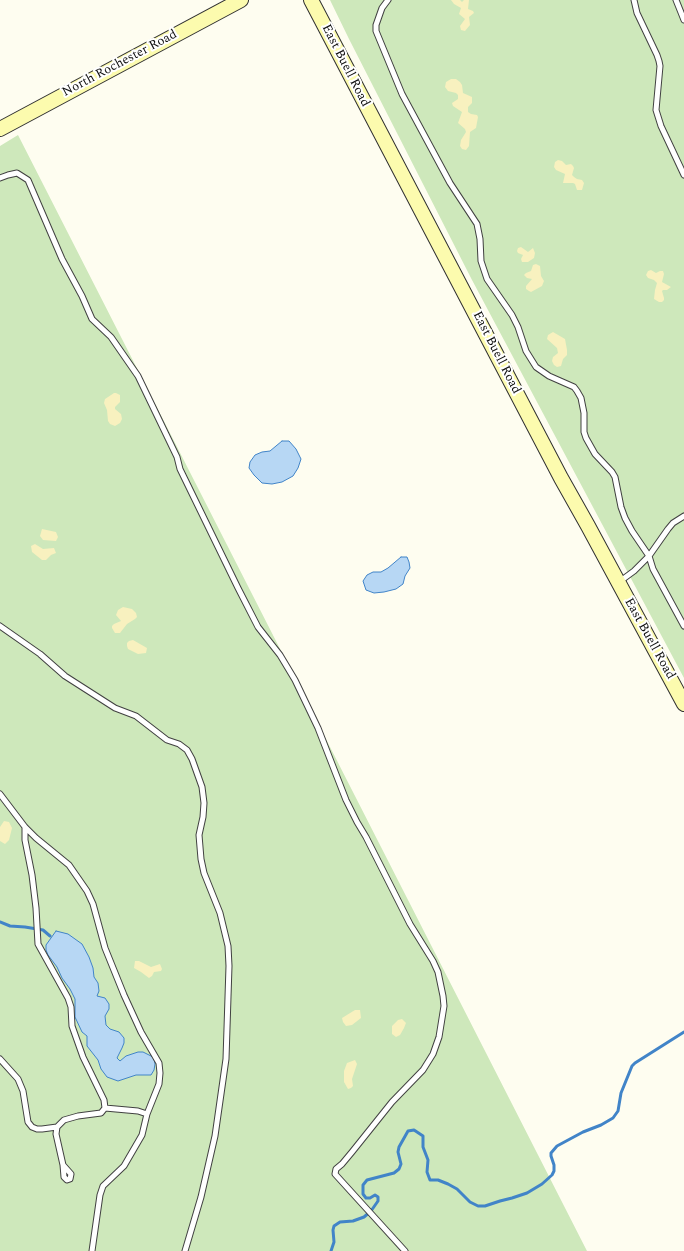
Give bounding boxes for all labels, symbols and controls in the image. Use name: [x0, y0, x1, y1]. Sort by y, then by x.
street label: East Buell Road: [318, 22, 372, 110]
street label: North Rochester Road: [60, 27, 180, 101]
street label: East Buell Road: [469, 309, 523, 397]
street label: East Buell Road: [620, 596, 678, 682]

